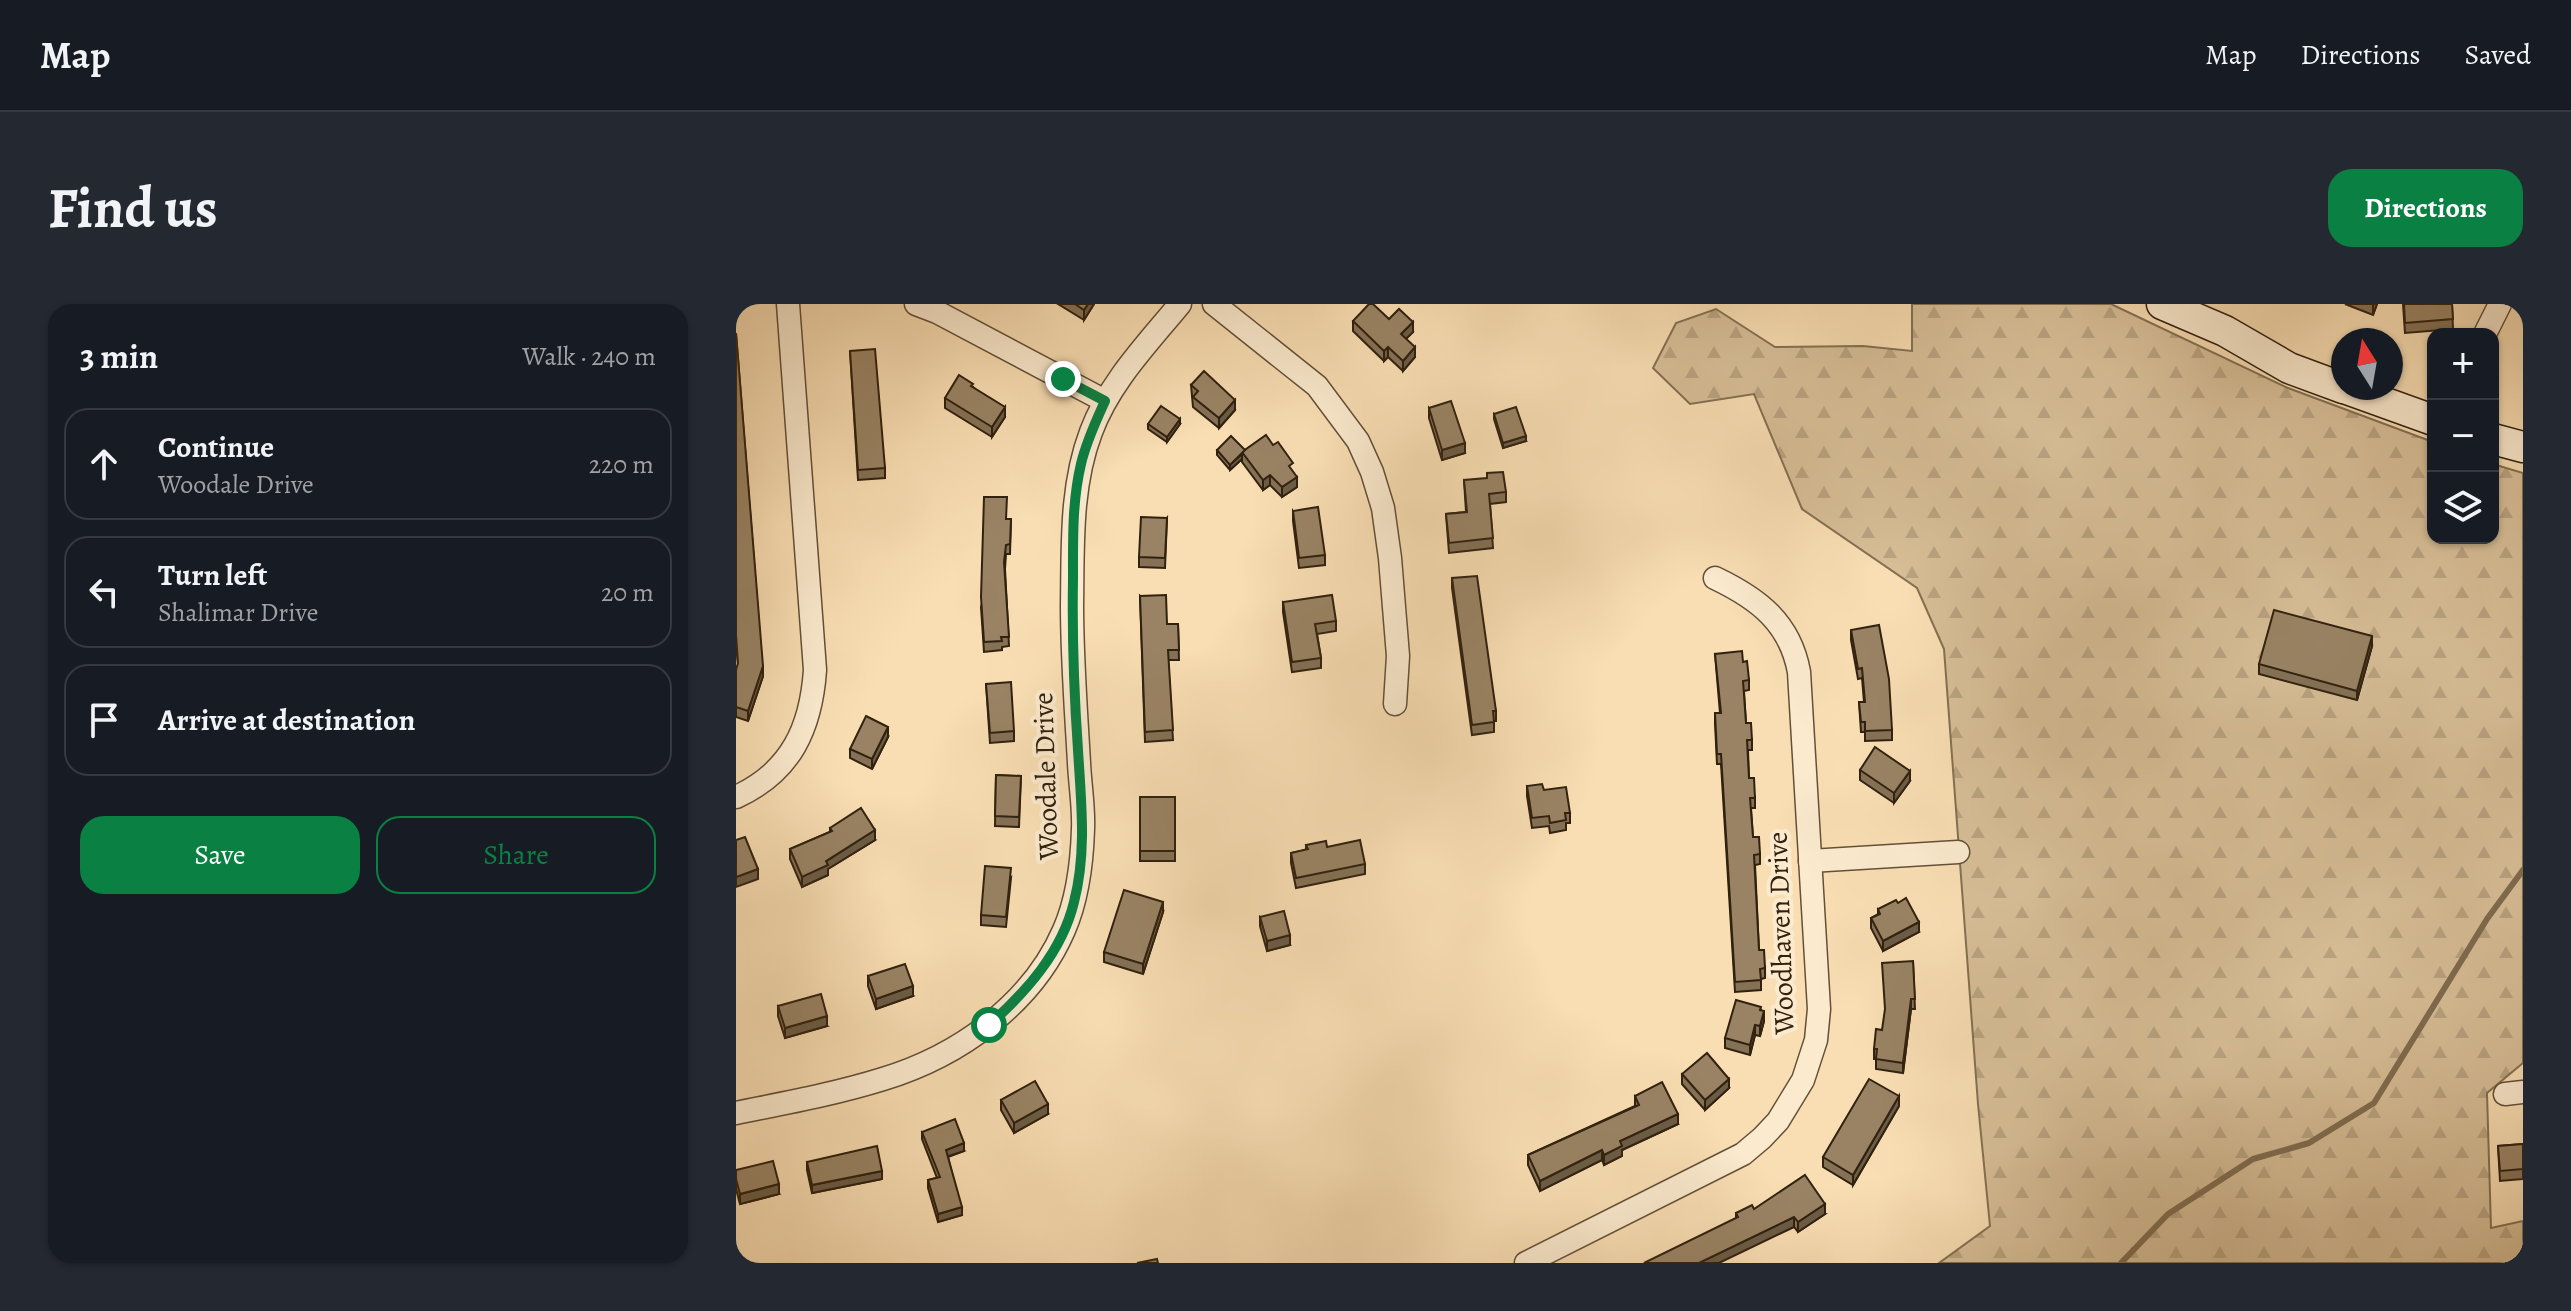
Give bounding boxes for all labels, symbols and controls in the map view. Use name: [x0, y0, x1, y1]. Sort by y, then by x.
text: Map: [40, 29, 110, 81]
text: Map: [2205, 36, 2256, 74]
text: Directions: [2300, 36, 2421, 74]
text: Saved: [2465, 36, 2531, 74]
button: Directions: [2328, 169, 2523, 247]
text: Find us: [48, 170, 218, 246]
north arrow: [2331, 328, 2403, 400]
map controls: [2427, 328, 2499, 544]
button: +: [2427, 328, 2499, 400]
text: 3 min: [80, 333, 158, 380]
text: Walk · 240 m: [522, 339, 656, 374]
route end: [1045, 361, 1081, 397]
button: −: [2427, 400, 2499, 472]
text: Continue: [158, 427, 274, 467]
icon: ahead: [82, 442, 126, 486]
text: 220 m: [589, 447, 654, 482]
text: Woodale Drive: [158, 467, 314, 502]
button: layers: [2427, 472, 2499, 544]
text: Turn left: [158, 555, 267, 595]
icon: left: [82, 570, 126, 614]
text: 20 m: [601, 575, 654, 610]
text: Shalimar Drive: [158, 595, 318, 630]
street label: Woodale Drive: [1024, 692, 1068, 861]
icon: arrive: [82, 698, 126, 742]
text: Arrive at destination: [158, 700, 415, 740]
button: Save: [80, 816, 360, 894]
button: Share: [376, 816, 656, 894]
street label: Woodhaven Drive: [1758, 831, 1804, 1036]
route start: [971, 1007, 1007, 1043]

